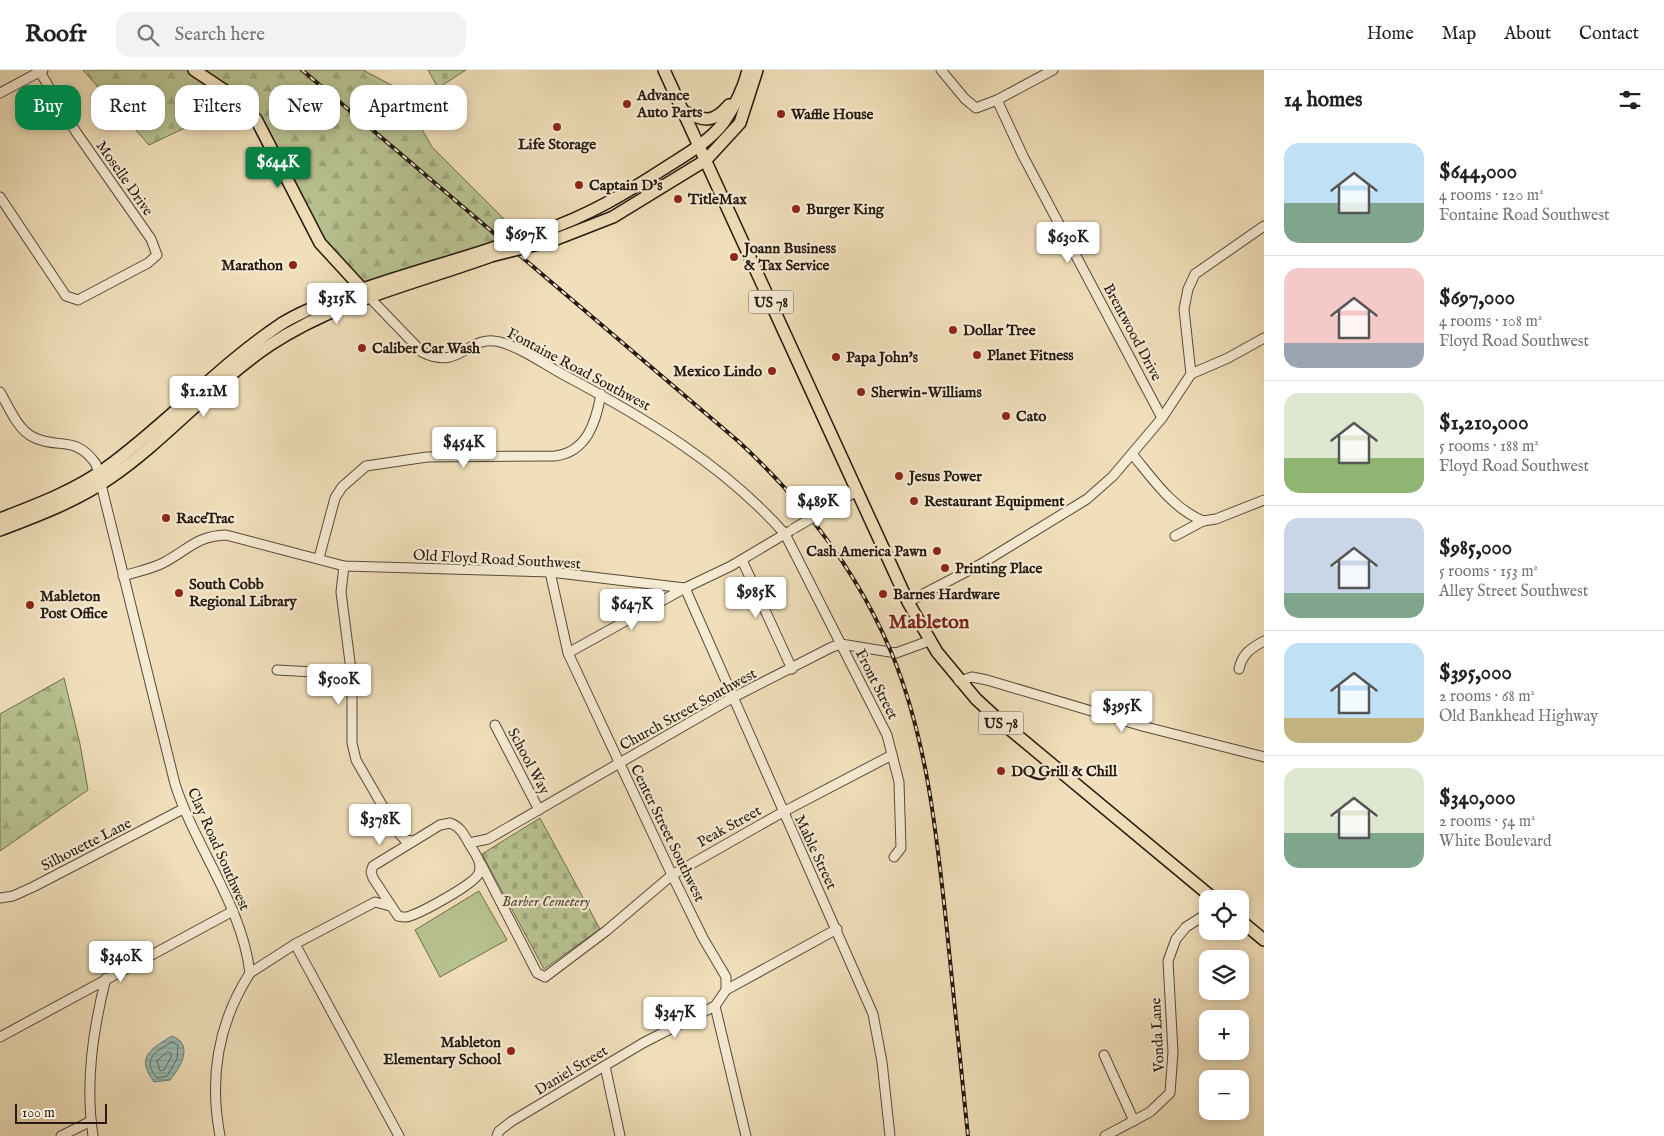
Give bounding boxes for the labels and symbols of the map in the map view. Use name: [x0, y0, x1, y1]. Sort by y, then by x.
place label: Advance Auto Parts: [636, 86, 703, 122]
marker: Advance Auto Parts: [621, 98, 633, 110]
place label: Waffle House: [790, 105, 874, 124]
marker: Waffle House: [775, 108, 787, 120]
marker: Life Storage: [551, 121, 563, 133]
place label: Life Storage: [518, 135, 596, 154]
street label: Moselle Drive: [92, 137, 158, 220]
pin: $644K: [243, 146, 313, 189]
place label: Captain D's: [589, 176, 663, 195]
marker: Captain D's: [573, 179, 585, 191]
place label: TitleMax: [687, 190, 747, 209]
marker: TitleMax: [672, 193, 684, 205]
place label: Burger King: [806, 200, 885, 219]
marker: Burger King: [790, 203, 802, 215]
pin: $697K: [491, 218, 561, 261]
pin: $630K: [1033, 222, 1103, 264]
place label: Joann Business & Tax Service: [742, 239, 837, 275]
marker: Joann Business & Tax Service: [728, 251, 740, 263]
place label: Marathon: [221, 256, 283, 275]
marker: Marathon: [287, 259, 299, 271]
street label: Brentwood Drive: [1099, 280, 1166, 384]
pin: $315K: [302, 282, 372, 325]
road number: US 78: [748, 290, 794, 313]
place label: Dollar Tree: [963, 321, 1036, 340]
street label: Fontaine Road Southwest: [504, 324, 654, 415]
marker: Dollar Tree: [947, 324, 959, 336]
place label: Caliber Car Wash: [372, 339, 481, 358]
marker: Caliber Car Wash: [356, 342, 368, 354]
place label: Planet Fitness: [987, 346, 1074, 365]
place label: Papa John's: [846, 348, 919, 367]
marker: Planet Fitness: [971, 349, 983, 361]
marker: Papa John's: [830, 351, 842, 363]
place label: Mexico Lindo: [673, 362, 762, 381]
marker: Mexico Lindo: [766, 365, 778, 377]
pin: $1.21M: [163, 376, 245, 418]
place label: Sherwin-Williams: [871, 383, 982, 402]
marker: Sherwin-Williams: [855, 386, 867, 398]
place label: Cato: [1016, 407, 1046, 426]
marker: Cato: [1000, 410, 1012, 422]
pin: $454K: [429, 426, 499, 469]
place label: Jesus Power: [907, 467, 982, 486]
marker: Jesus Power: [893, 470, 905, 482]
pin: $489K: [783, 486, 853, 528]
place label: Restaurant Equipment: [924, 492, 1065, 511]
marker: Restaurant Equipment: [908, 495, 920, 507]
place label: RaceTrac: [176, 509, 235, 528]
marker: RaceTrac: [160, 512, 172, 524]
place label: Cash America Pawn: [806, 542, 927, 561]
marker: Cash America Pawn: [931, 545, 943, 557]
street label: Old Floyd Road Southwest: [412, 546, 581, 573]
place label: Printing Place: [955, 559, 1042, 578]
marker: Printing Place: [939, 562, 951, 574]
place label: South Cobb Regional Library: [189, 575, 297, 611]
pin: $985K: [721, 576, 791, 619]
place label: Barnes Hardware: [893, 585, 1000, 604]
place label: Mableton Post Office: [40, 587, 108, 623]
marker: South Cobb Regional Library: [173, 587, 185, 599]
pin: $647K: [597, 588, 667, 631]
marker: Barnes Hardware: [877, 588, 889, 600]
marker: Mableton Post Office: [24, 599, 36, 611]
district label: Mableton: [889, 610, 970, 635]
street label: Front Street: [851, 646, 902, 723]
pin: $500K: [304, 664, 374, 706]
street label: Church Street Southwest: [616, 664, 760, 755]
pin: $395K: [1087, 690, 1157, 733]
road number: US 78: [978, 711, 1024, 734]
street label: School Way: [503, 725, 554, 798]
street label: Center Street Southwest: [626, 761, 709, 905]
place label: DQ Grill & Chill: [1011, 762, 1118, 781]
marker: DQ Grill & Chill: [995, 765, 1007, 777]
street label: Clay Road Southwest: [183, 785, 254, 914]
street label: Peak Street: [694, 801, 765, 852]
pin: $378K: [345, 804, 415, 846]
street label: Mable Street: [790, 812, 841, 892]
street label: Silhouette Lane: [38, 813, 135, 875]
park label: Barber Cemetery: [502, 892, 591, 911]
pin: $340K: [86, 940, 156, 983]
pin: $347K: [640, 996, 710, 1039]
street label: Vonda Lane: [1146, 997, 1169, 1074]
place label: Mableton Elementary School: [383, 1033, 502, 1069]
street label: Daniel Street: [531, 1041, 611, 1100]
marker: Mableton Elementary School: [505, 1045, 517, 1057]
scale bar: [15, 1101, 108, 1124]

